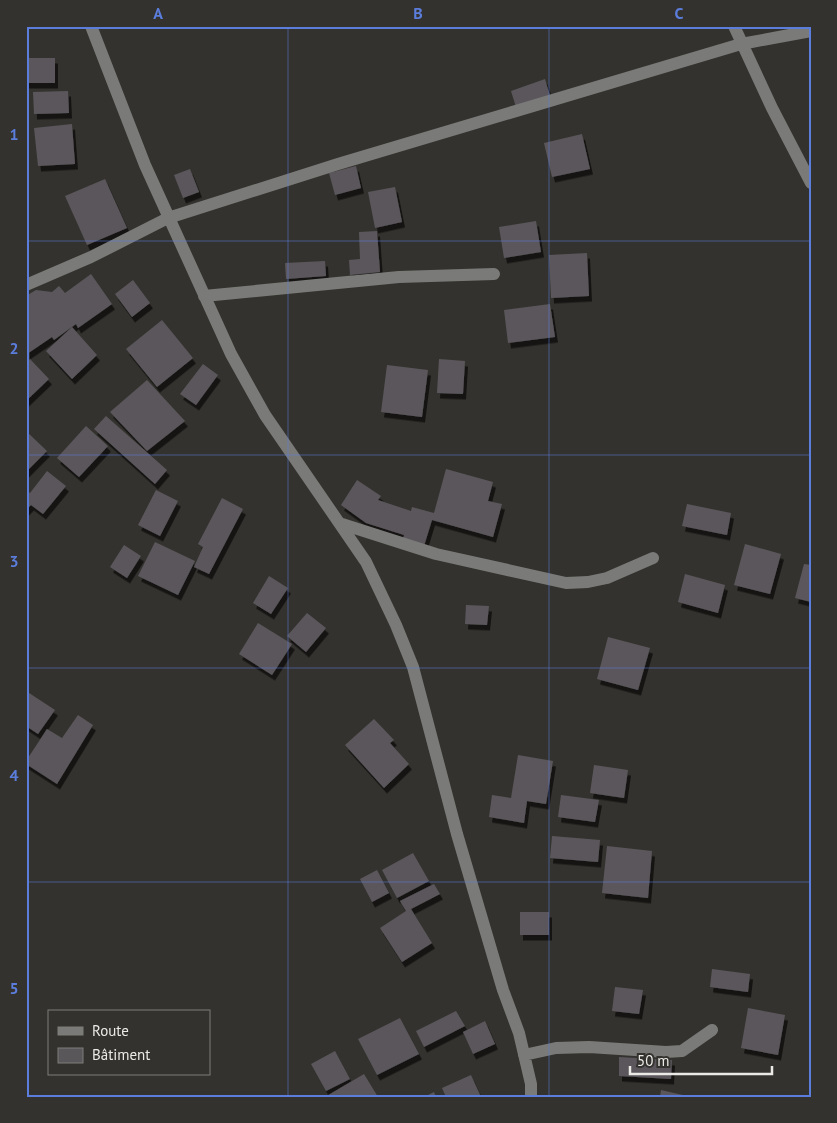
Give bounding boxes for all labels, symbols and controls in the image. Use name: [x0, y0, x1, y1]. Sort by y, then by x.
text: A: [153, 3, 163, 23]
text: B: [413, 3, 423, 23]
text: C: [675, 3, 684, 23]
text: 1: [9, 124, 19, 144]
text: 2: [9, 338, 19, 358]
text: 3: [9, 551, 19, 571]
text: 4: [9, 765, 19, 785]
text: 5: [9, 978, 19, 998]
legend: [48, 1010, 210, 1076]
text: Route: [92, 1021, 129, 1040]
scale bar: [630, 1043, 772, 1075]
text: Bâtiment: [92, 1045, 150, 1064]
text: 50 m: [637, 1051, 670, 1070]

